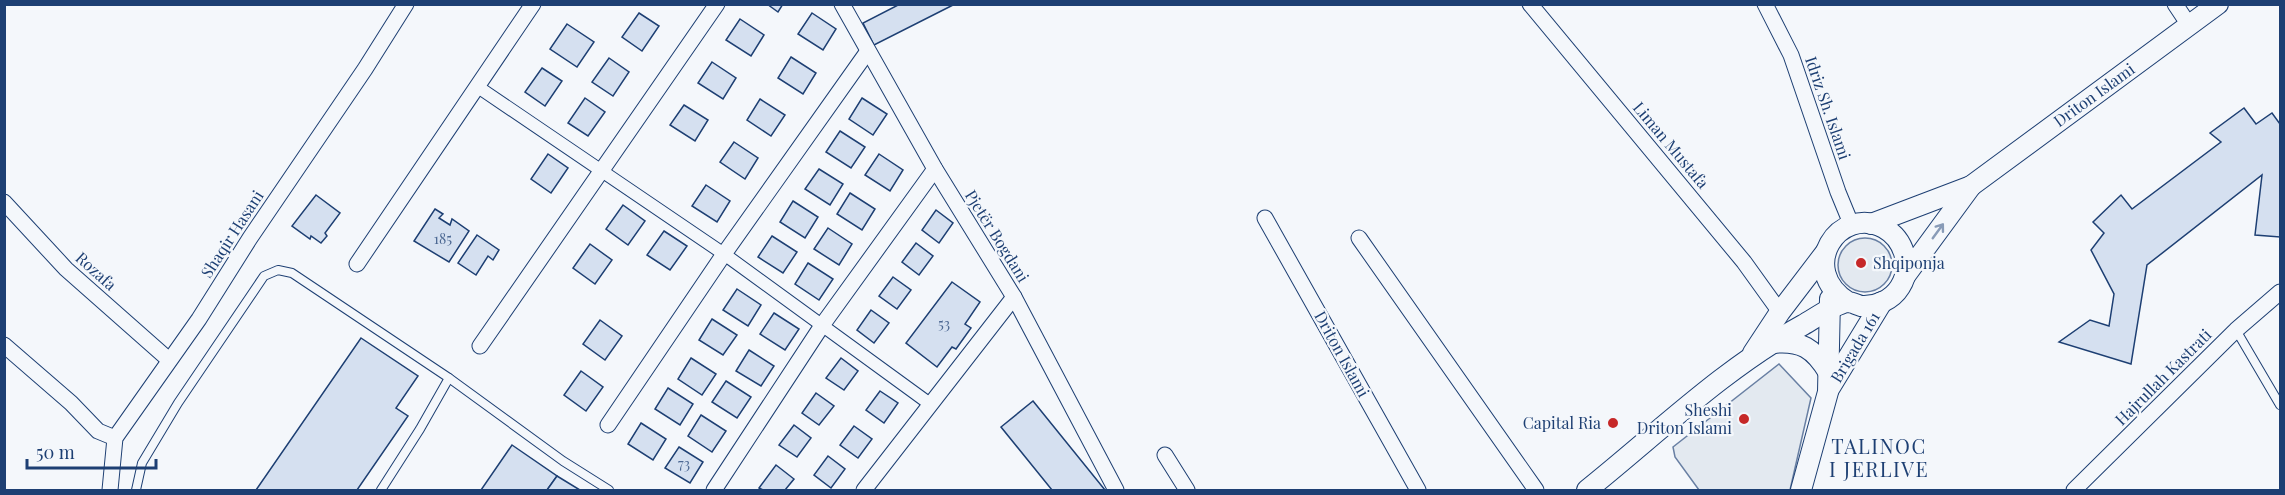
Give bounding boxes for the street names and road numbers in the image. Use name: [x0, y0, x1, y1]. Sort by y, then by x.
street label: Idriz Sh. Islami: [1801, 53, 1856, 163]
street label: Driton Islami: [2049, 58, 2139, 131]
street label: Liman Mustafa: [1629, 97, 1714, 192]
street label: Shaqir Hasani: [196, 186, 268, 281]
street label: Pjetër Bogdani: [961, 186, 1034, 286]
street label: Rozafa: [71, 247, 121, 295]
street label: Driton Islami: [1310, 307, 1375, 401]
street label: Brigada 161: [1825, 307, 1884, 386]
street label: Hajrullah Kastrati: [2110, 324, 2216, 429]

